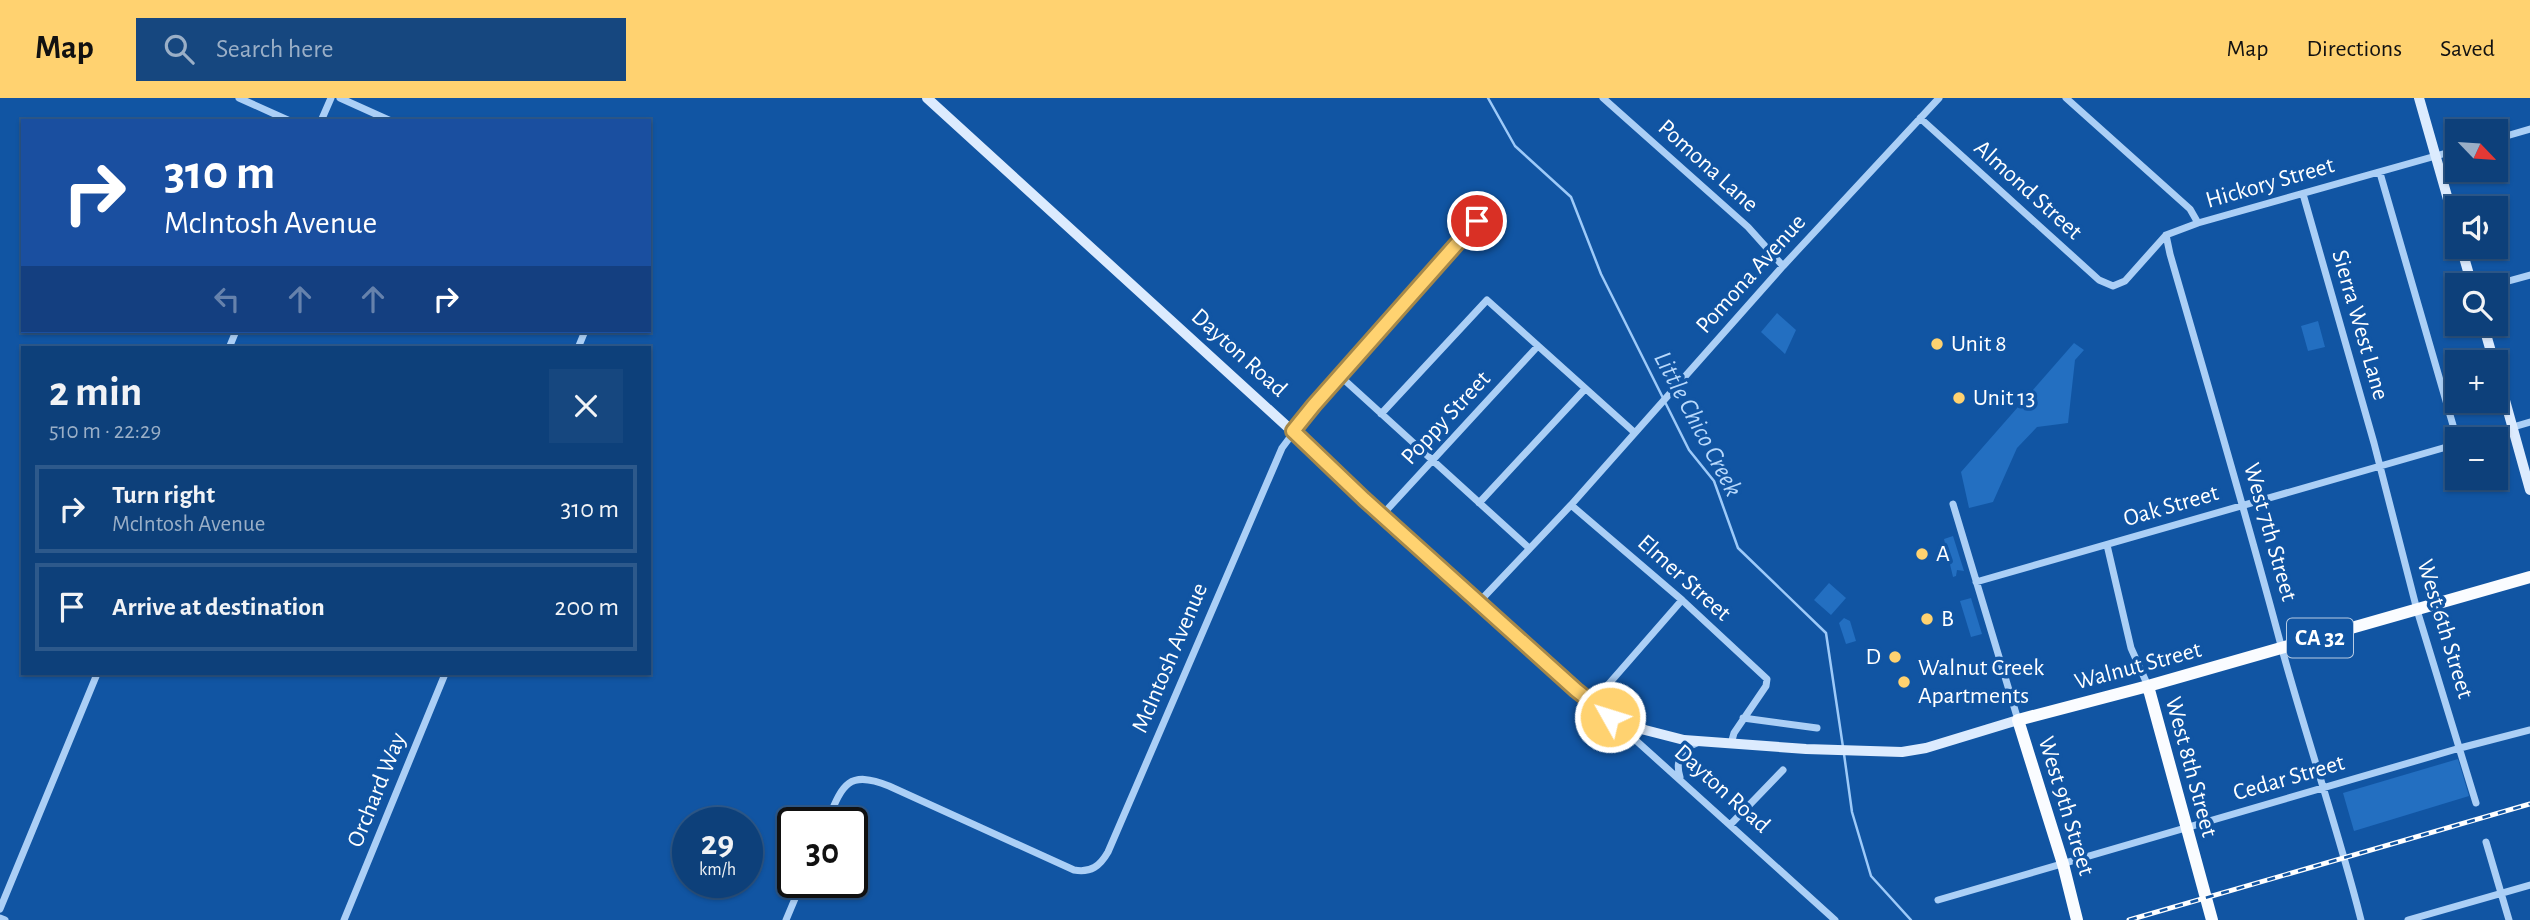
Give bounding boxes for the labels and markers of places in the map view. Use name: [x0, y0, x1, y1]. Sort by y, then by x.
pin: [1447, 191, 1507, 251]
place label: Unit 8: [1951, 332, 2007, 356]
marker: Unit 8: [1929, 336, 1945, 352]
place label: Unit 13: [1973, 386, 2036, 410]
marker: Unit 13: [1951, 390, 1967, 406]
place label: A: [1936, 542, 1950, 566]
marker: A: [1914, 546, 1930, 562]
place label: B: [1941, 607, 1954, 631]
marker: B: [1919, 611, 1935, 627]
place label: D: [1865, 645, 1881, 669]
marker: D: [1887, 649, 1903, 665]
place label: Walnut Creek Apartments: [1918, 656, 2044, 708]
marker: Walnut Creek Apartments: [1896, 674, 1912, 690]

